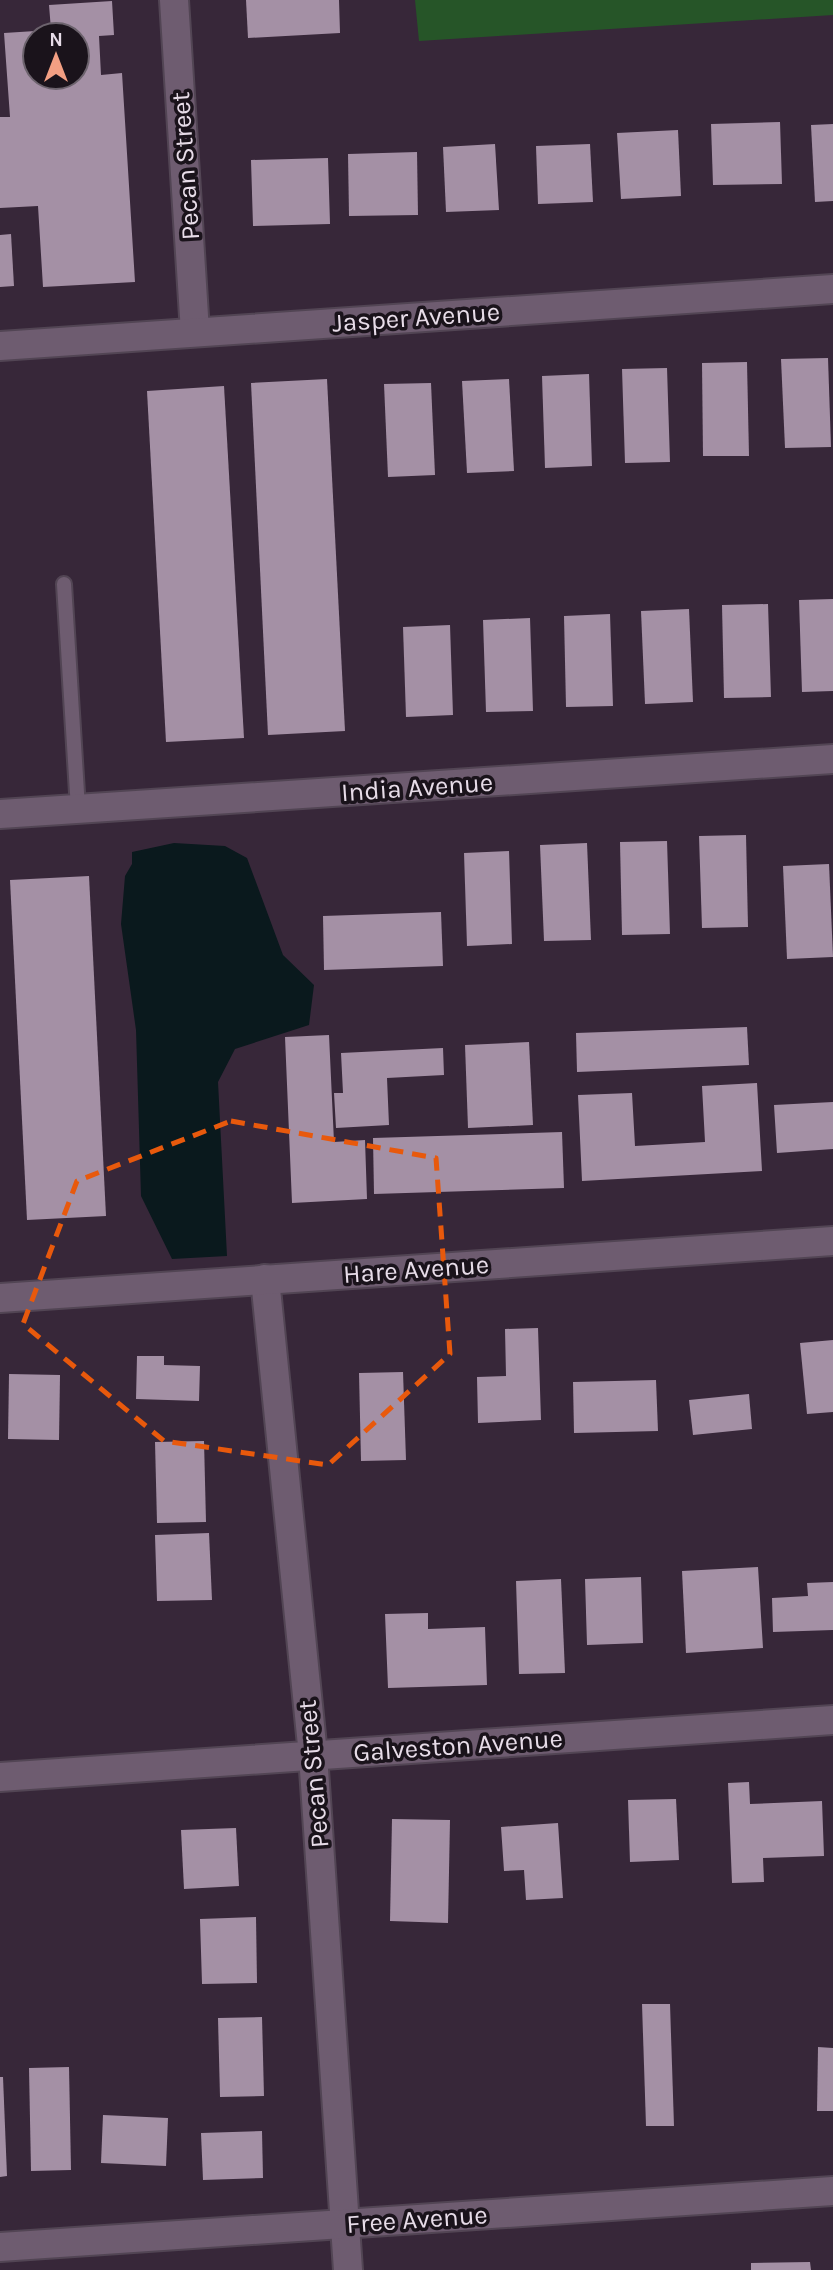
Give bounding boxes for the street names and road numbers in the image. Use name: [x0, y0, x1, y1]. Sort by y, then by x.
street label: Pecan Street: [165, 90, 206, 241]
street label: Jasper Avenue: [331, 296, 501, 339]
street label: India Avenue: [340, 767, 494, 808]
street label: Hare Avenue: [342, 1249, 490, 1290]
street label: Pecan Street: [292, 1698, 335, 1849]
street label: Galveston Avenue: [352, 1723, 564, 1768]
street label: Free Avenue: [345, 2199, 489, 2240]

